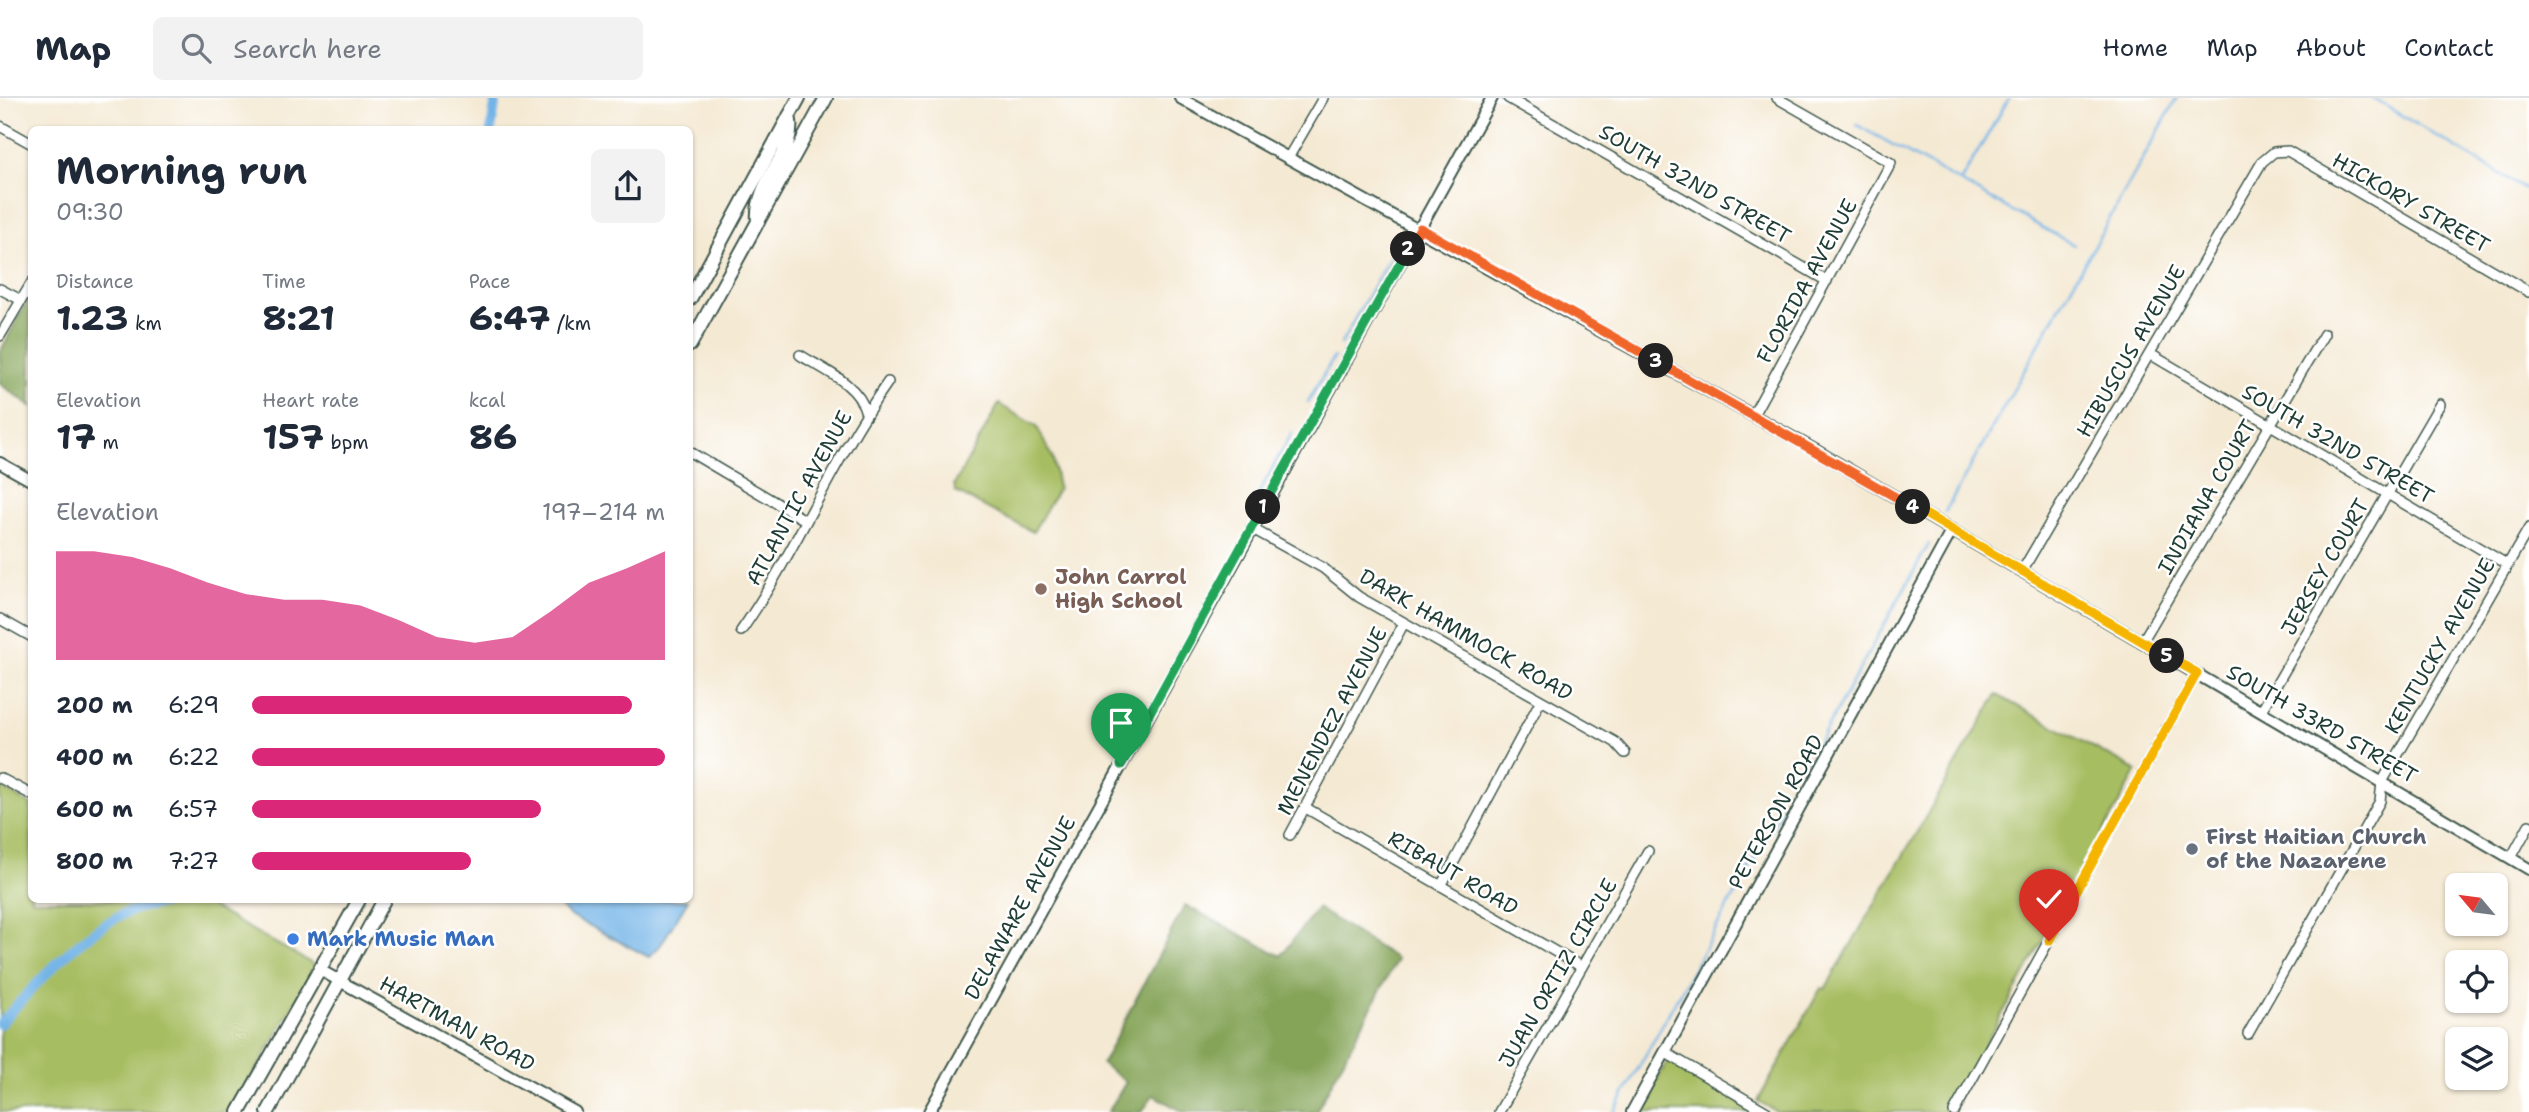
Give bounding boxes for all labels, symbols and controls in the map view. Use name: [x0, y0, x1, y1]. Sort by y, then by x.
search box: [153, 17, 643, 80]
text: Map: [35, 26, 111, 71]
icon: search: [177, 29, 215, 67]
text: Search here: [233, 31, 382, 66]
text: Home: [2102, 32, 2168, 64]
text: Map: [2206, 32, 2258, 64]
text: About: [2296, 32, 2366, 64]
text: Contact: [2404, 32, 2494, 64]
street label: SOUTH 32ND STREET: [1594, 118, 1796, 250]
text: Morning run: [56, 145, 307, 196]
street label: HICKORY STREET: [2327, 146, 2495, 260]
button: share: [591, 149, 665, 223]
street label: FLORIDA AVENUE: [1750, 194, 1864, 368]
text: 09:30: [56, 197, 124, 227]
pin: 2: [1390, 232, 1426, 266]
text: 2: [1401, 236, 1414, 261]
street label: HIBUSCUS AVENUE: [2070, 260, 2192, 442]
text: Distance: [56, 269, 134, 294]
text: Time: [262, 269, 306, 294]
text: Pace: [469, 269, 510, 294]
text: 1.23: [56, 294, 129, 341]
text: 8:21: [262, 294, 335, 341]
text: 6:47: [469, 294, 551, 341]
text: km: [129, 311, 162, 336]
text: /km: [551, 311, 591, 336]
pin: 3: [1638, 344, 1674, 378]
text: 3: [1649, 348, 1662, 373]
street label: SOUTH 32ND STREET: [2237, 378, 2439, 510]
text: Elevation: [56, 388, 141, 413]
text: Heart rate: [262, 388, 359, 413]
text: kcal: [469, 388, 506, 413]
street label: ATLANTIC AVENUE: [739, 406, 859, 590]
text: 17: [56, 413, 96, 460]
text: 157: [262, 413, 324, 460]
text: 86: [469, 413, 518, 460]
street label: INDIANA COURT: [2151, 414, 2263, 579]
text: m: [96, 430, 119, 455]
text: bpm: [324, 430, 369, 455]
pin: 1: [1246, 490, 1280, 524]
pin: 4: [1896, 490, 1930, 524]
street label: JERSEY COURT: [2274, 493, 2376, 641]
text: 1: [1258, 494, 1267, 519]
text: 4: [1906, 494, 1919, 519]
text: Elevation: [56, 497, 159, 527]
text: 197–214 m: [542, 497, 665, 527]
street label: KENTUCKY AVENUE: [2378, 553, 2502, 739]
street label: DARK HAMMOCK ROAD: [1354, 562, 1578, 708]
place label: John Carrol High School: [1055, 563, 1187, 615]
marker: John Carrol High School: [1033, 581, 1049, 597]
street label: MENENDEZ AVENUE: [1271, 622, 1393, 820]
pin: 5: [2150, 638, 2184, 674]
text: 5: [2161, 643, 2172, 668]
street label: SOUTH 33RD STREET: [2222, 658, 2422, 790]
text: 200 m: [56, 690, 133, 720]
text: 6:29: [168, 690, 219, 720]
pin: [1091, 693, 1151, 765]
icon: arrive: [1102, 704, 1140, 742]
street label: PETERSON ROAD: [1722, 730, 1830, 894]
text: 400 m: [56, 742, 133, 772]
text: 6:22: [168, 742, 219, 772]
text: 600 m: [56, 794, 133, 824]
text: 6:57: [168, 794, 218, 824]
street label: DELAWARE AVENUE: [958, 811, 1082, 1005]
place label: First Haitian Church of the Nazarene: [2206, 823, 2427, 875]
street label: RIBAUT ROAD: [1383, 824, 1523, 922]
marker: First Haitian Church of the Nazarene: [2184, 841, 2200, 857]
text: 800 m: [56, 846, 133, 876]
text: 7:27: [168, 846, 219, 876]
pin: [2019, 869, 2079, 941]
street label: JUAN ORTIZ CIRCLE: [1492, 873, 1624, 1073]
north arrow: [2445, 873, 2508, 936]
map controls: [2445, 873, 2508, 1090]
icon: check: [2030, 880, 2068, 918]
place label: Mark Music Man: [307, 925, 495, 953]
marker: Mark Music Man: [285, 931, 301, 947]
button: locate: [2445, 950, 2508, 1013]
street label: HARTMAN ROAD: [374, 970, 540, 1078]
button: layers: [2445, 1027, 2508, 1090]

